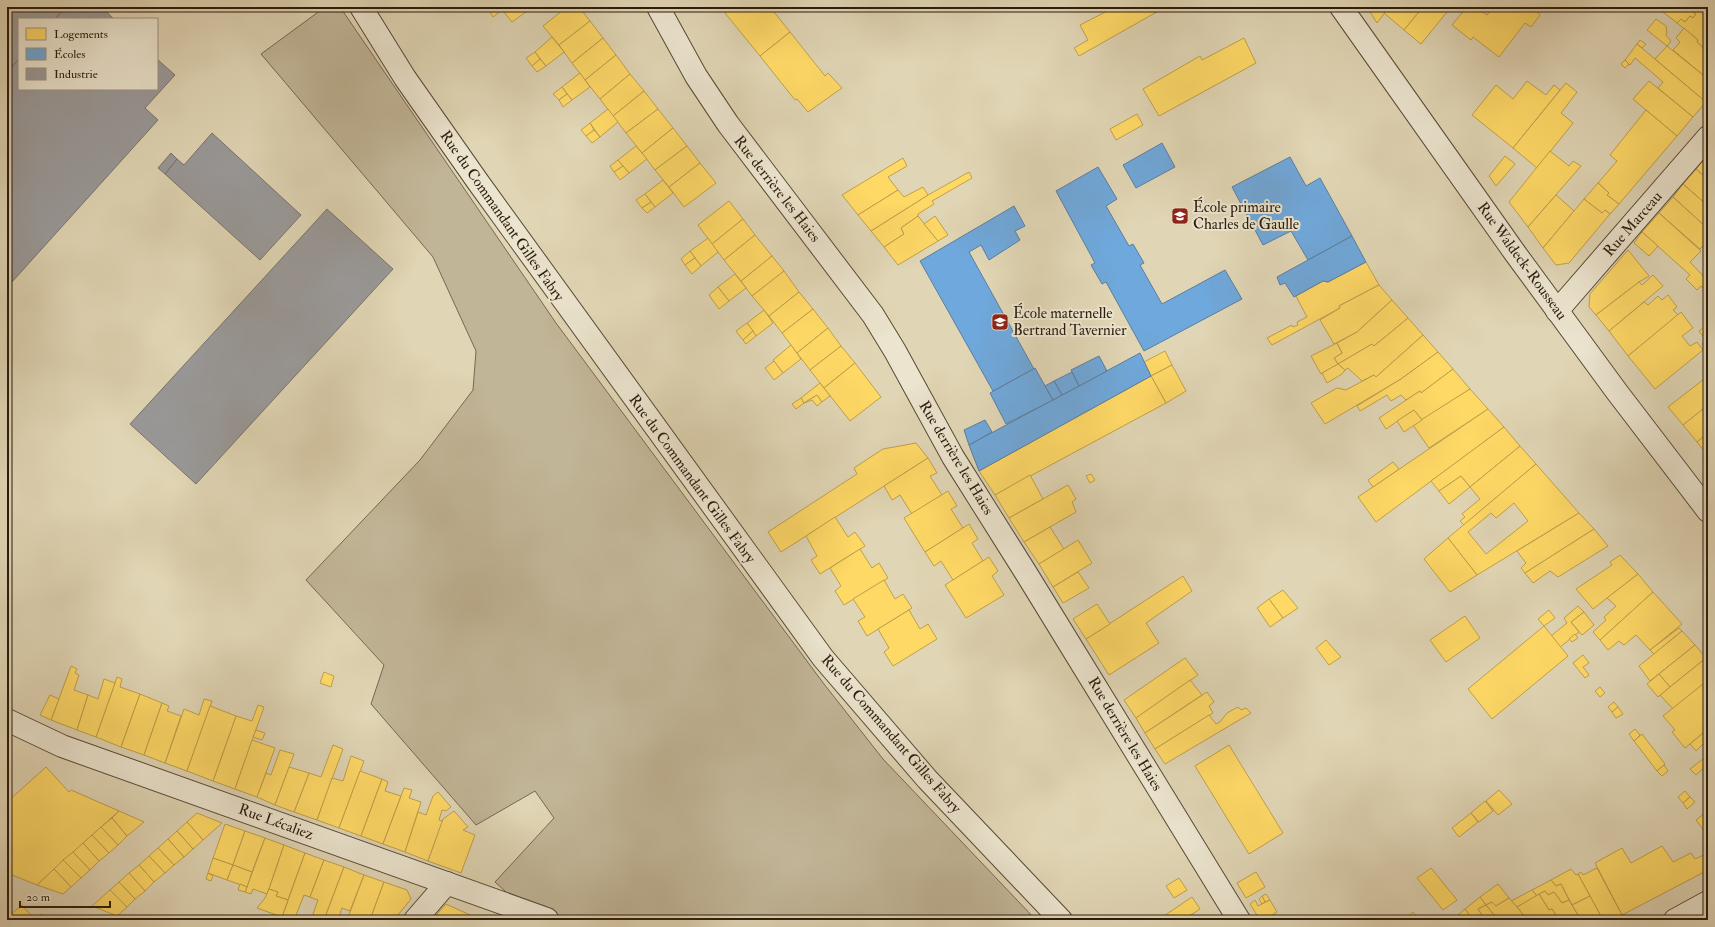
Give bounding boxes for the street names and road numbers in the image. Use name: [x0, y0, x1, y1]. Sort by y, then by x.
street label: Rue du Commandant Gilles Fabry: [436, 127, 569, 305]
street label: Rue derrière les Haies: [730, 132, 824, 246]
street label: Rue Marceau: [1600, 187, 1667, 260]
street label: Rue Waldeck-Rousseau: [1473, 198, 1571, 324]
street label: Rue du Commandant Gilles Fabry: [624, 391, 760, 567]
street label: Rue derrière les Haies: [914, 397, 998, 519]
street label: Rue du Commandant Gilles Fabry: [817, 651, 965, 818]
street label: Rue derrière les Haies: [1083, 673, 1167, 795]
street label: Rue Lécaliez: [236, 800, 316, 844]

